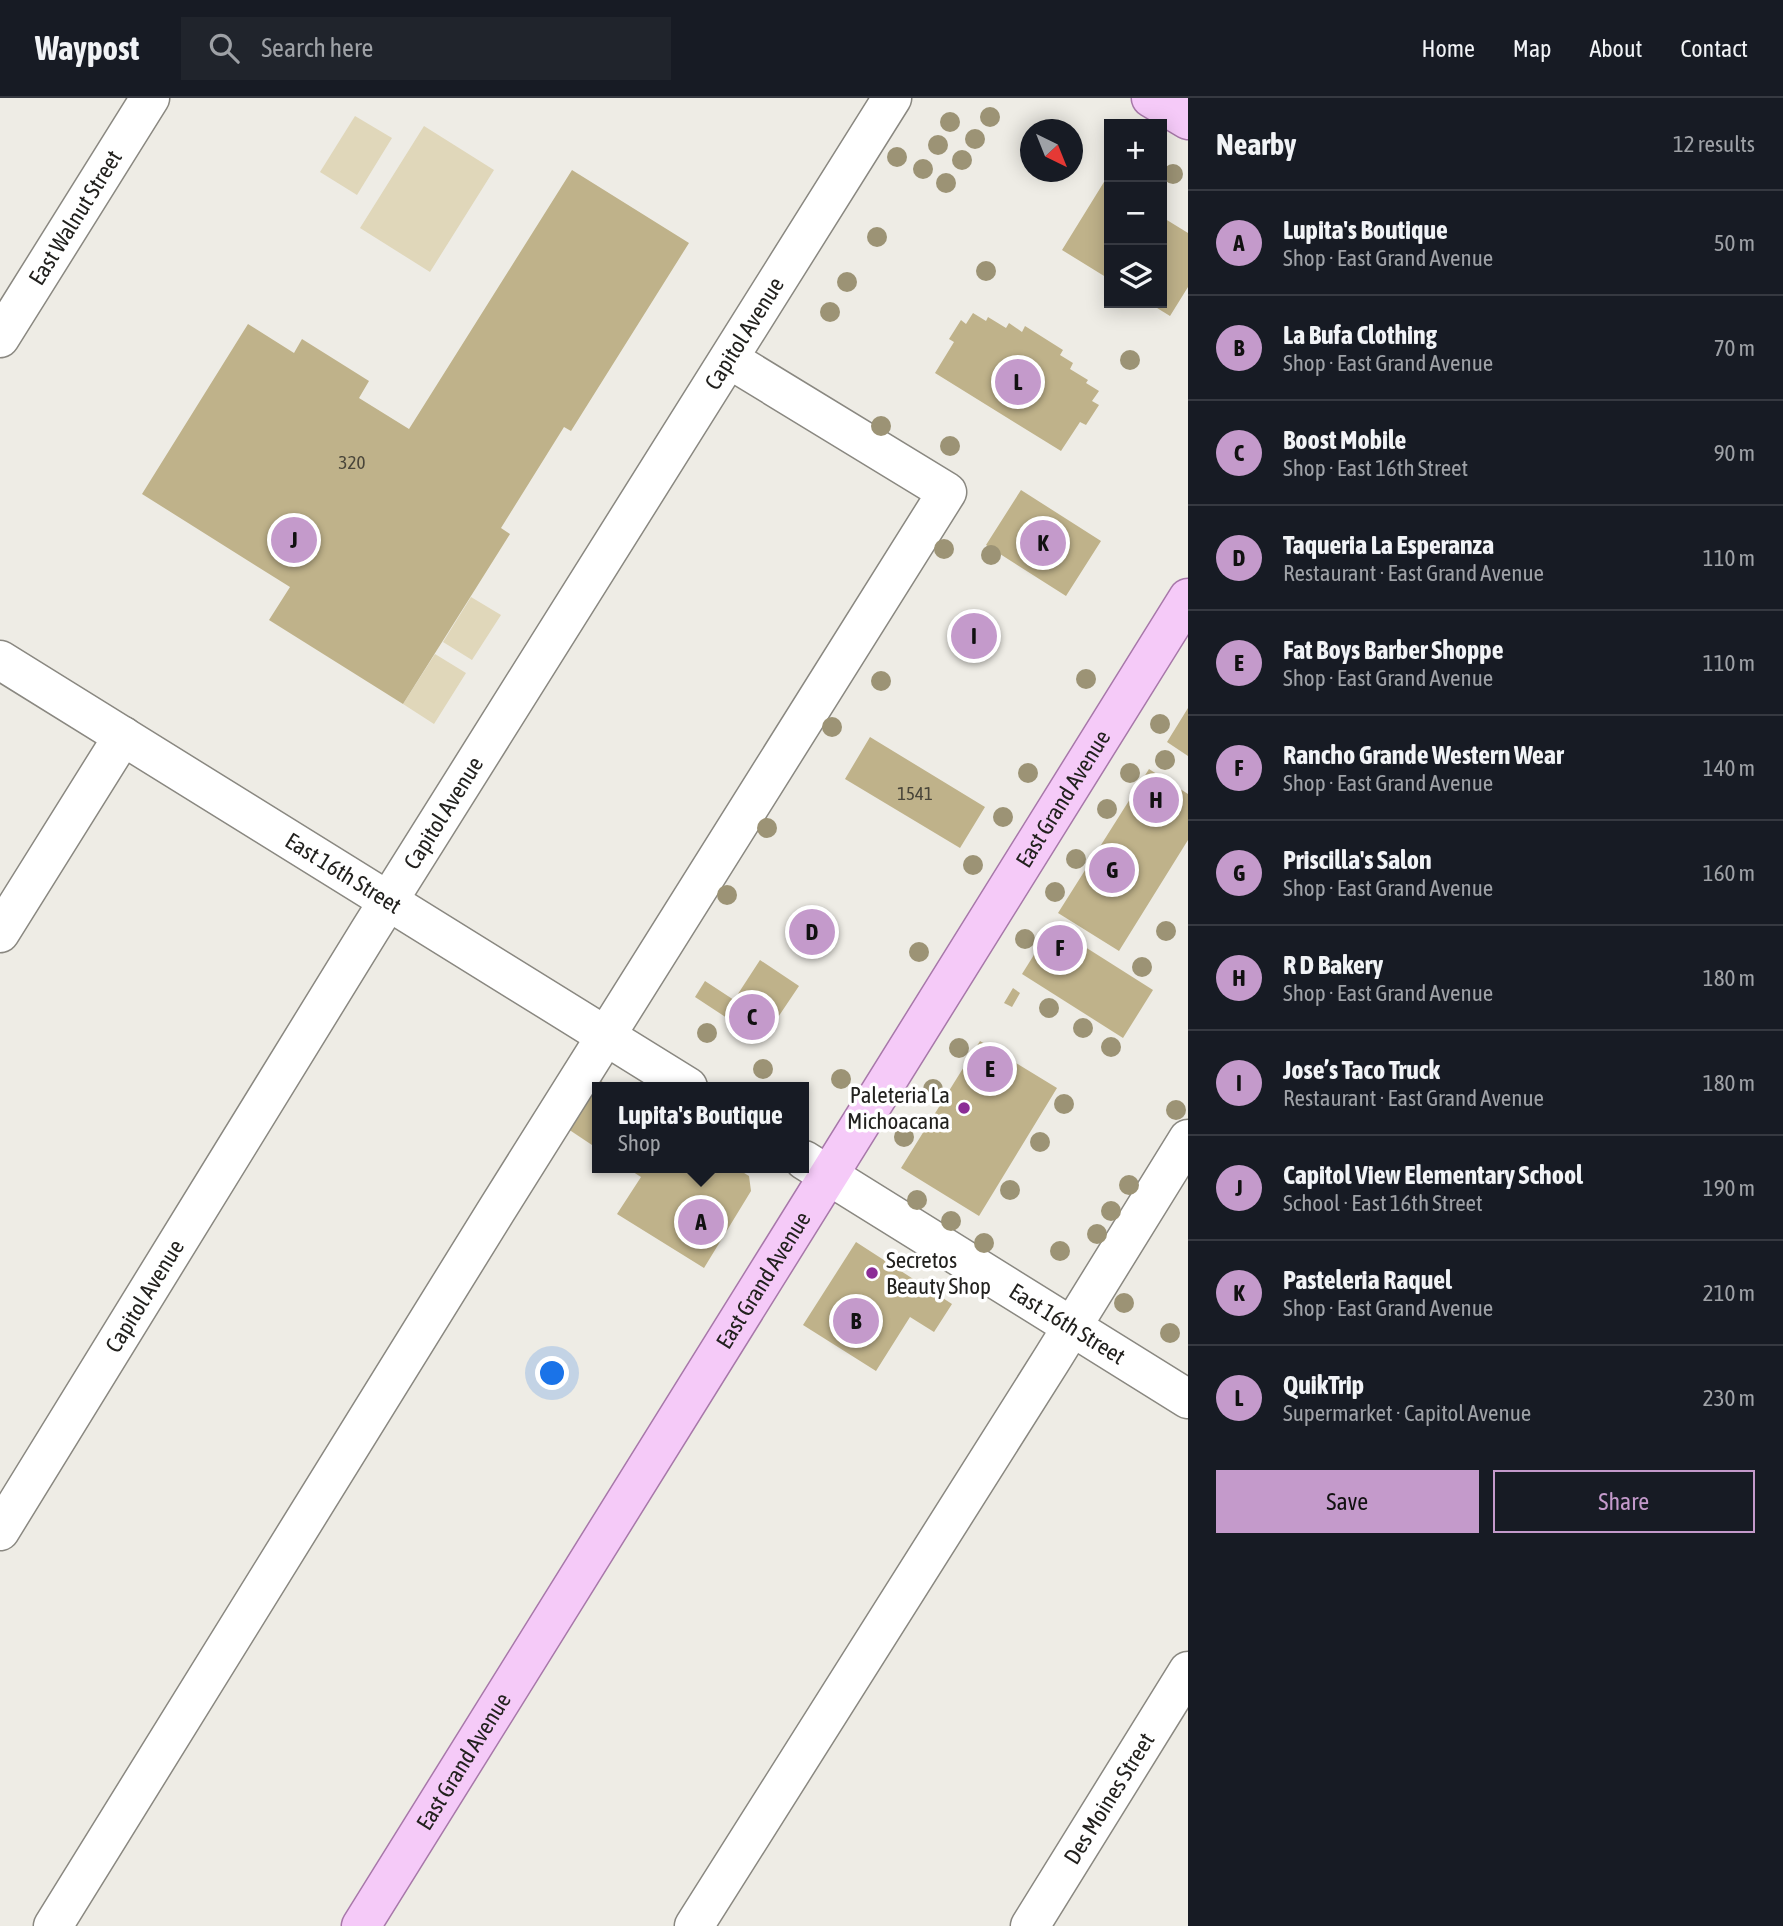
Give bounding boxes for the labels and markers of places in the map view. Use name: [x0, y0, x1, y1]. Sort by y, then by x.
pin: L: [995, 356, 1041, 408]
pin: J: [271, 514, 317, 566]
pin: K: [1020, 517, 1066, 569]
pin: I: [951, 610, 997, 662]
pin: H: [1133, 774, 1179, 826]
pin: G: [1089, 844, 1135, 896]
pin: D: [789, 906, 835, 958]
pin: F: [1037, 922, 1083, 974]
pin: C: [729, 991, 775, 1043]
pin: E: [967, 1043, 1013, 1095]
place label: Paleteria La Michoacana: [847, 1082, 950, 1134]
marker: Paleteria La Michoacana: [956, 1100, 972, 1116]
pin: A: [678, 1196, 724, 1248]
place label: Secretos Beauty Shop: [886, 1247, 991, 1299]
marker: Secretos Beauty Shop: [864, 1265, 880, 1281]
pin: B: [833, 1295, 879, 1347]

